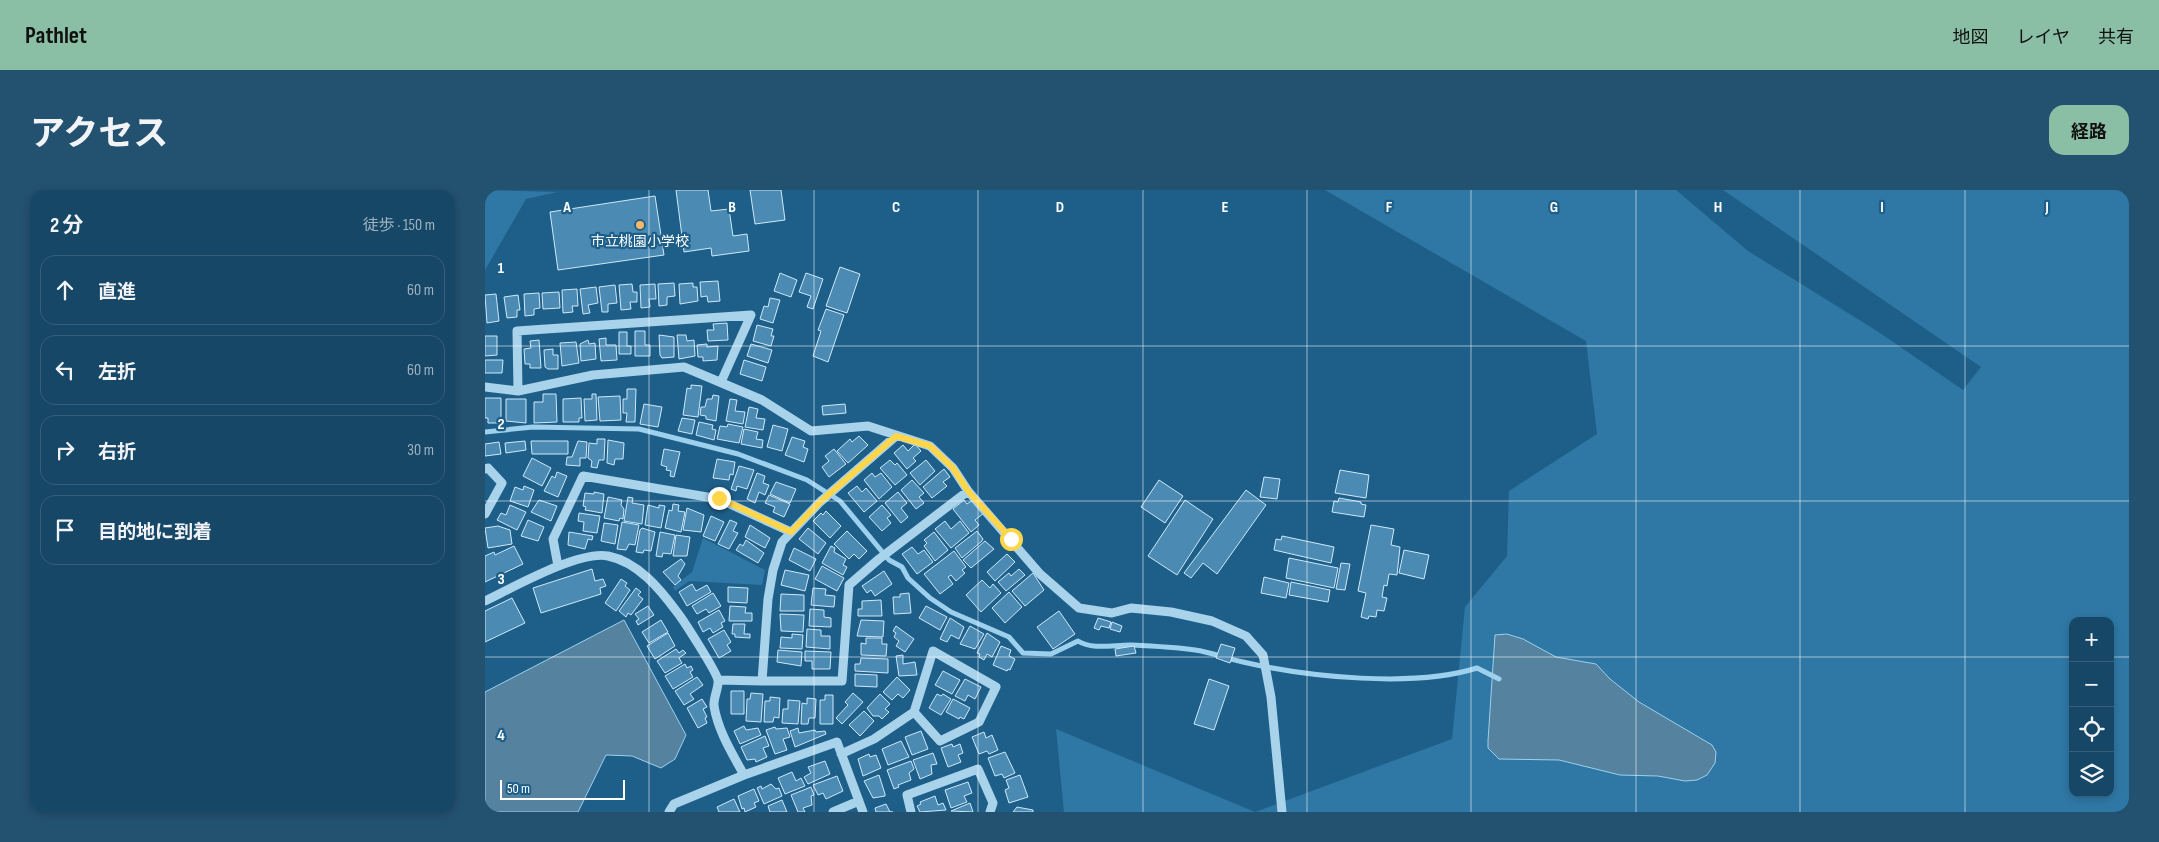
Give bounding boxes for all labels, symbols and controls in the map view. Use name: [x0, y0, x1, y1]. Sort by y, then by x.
text: Pathlet: [25, 21, 87, 50]
text: 地図: [1953, 27, 1989, 48]
text: レイヤ: [2017, 27, 2070, 48]
text: 共有: [2098, 27, 2134, 48]
button: 経路: [2049, 105, 2129, 155]
text: アクセス: [30, 113, 168, 156]
text: A: [562, 198, 571, 217]
text: B: [728, 198, 736, 217]
text: C: [892, 198, 900, 217]
text: D: [1056, 198, 1064, 217]
text: E: [1222, 198, 1229, 217]
text: F: [1386, 198, 1393, 217]
text: G: [1550, 198, 1558, 217]
text: H: [1714, 198, 1722, 217]
text: I: [1880, 198, 1884, 217]
text: J: [2044, 198, 2049, 217]
text: 2 分: [50, 213, 83, 238]
text: 徒歩 · 150 m: [363, 216, 435, 235]
marker: 市立桃園小学校: [634, 219, 646, 231]
place label: 市立桃園小学校: [591, 233, 689, 250]
text: 1: [498, 259, 505, 278]
icon: ahead: [51, 276, 79, 304]
text: 直進: [98, 281, 136, 304]
text: 60 m: [407, 281, 434, 300]
icon: left: [51, 356, 79, 384]
text: 左折: [98, 361, 136, 384]
text: 60 m: [407, 361, 434, 380]
text: 2: [497, 415, 505, 434]
icon: right: [51, 436, 79, 464]
text: 右折: [98, 441, 136, 464]
text: 30 m: [407, 441, 434, 460]
route end: [708, 487, 731, 510]
icon: arrive: [51, 516, 79, 544]
text: 目的地に到着: [98, 521, 212, 544]
route start: [1000, 528, 1023, 551]
text: 3: [497, 570, 505, 589]
map controls: [2069, 617, 2114, 797]
button: +: [2069, 617, 2114, 662]
button: −: [2069, 662, 2114, 707]
button: locate: [2069, 707, 2114, 752]
text: 4: [497, 726, 505, 745]
button: layers: [2069, 752, 2114, 797]
scale bar: [500, 777, 625, 800]
text: 50 m: [507, 780, 530, 797]

